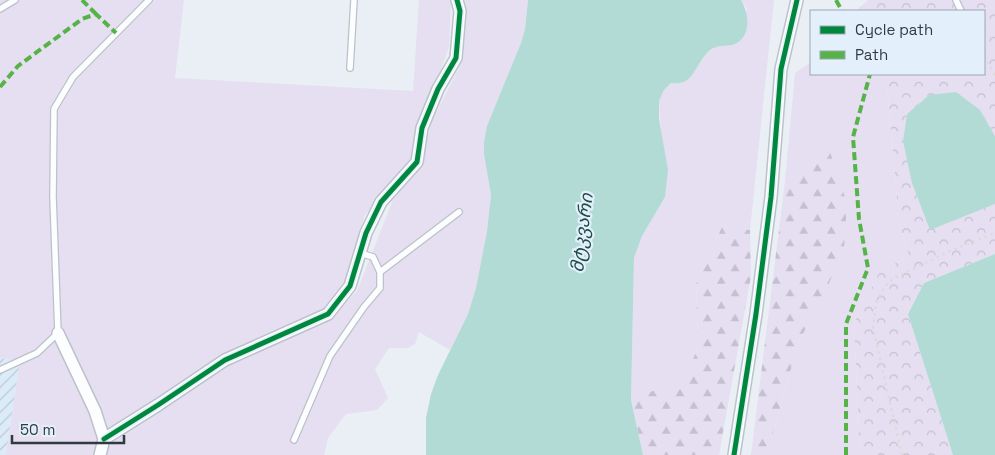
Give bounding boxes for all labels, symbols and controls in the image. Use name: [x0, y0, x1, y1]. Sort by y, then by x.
legend: [810, 10, 985, 75]
text: Cycle path: [855, 20, 933, 39]
text: Path: [855, 45, 888, 64]
water label: მტკვარი: [565, 191, 598, 274]
scale bar: [12, 412, 125, 444]
text: 50 m: [20, 420, 55, 439]

